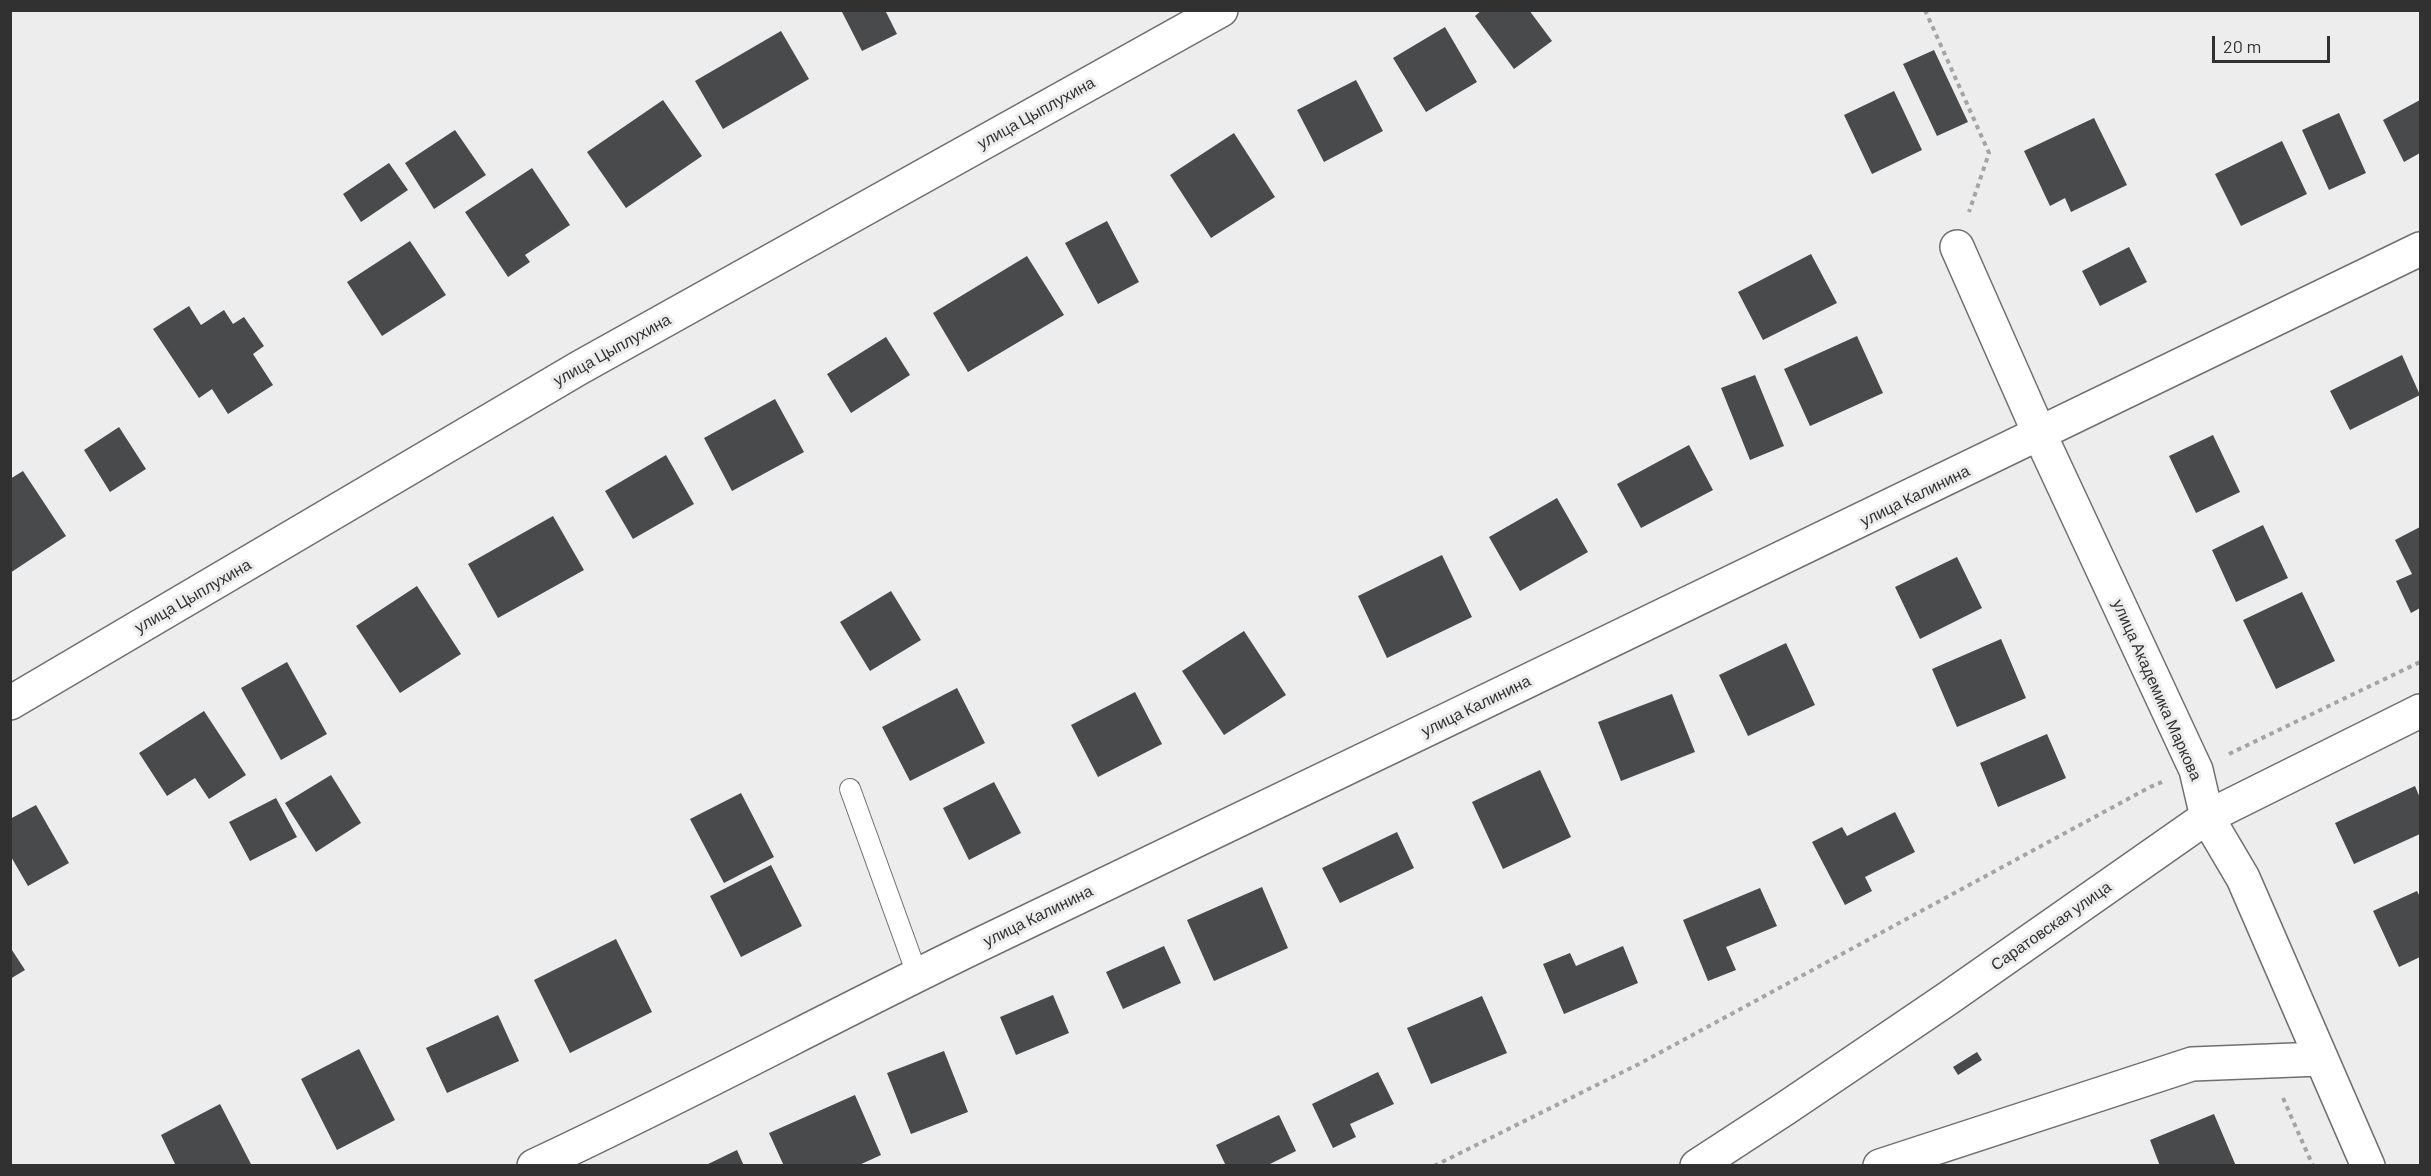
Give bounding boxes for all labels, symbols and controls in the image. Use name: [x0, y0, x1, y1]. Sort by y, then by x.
scale bar: [2215, 24, 2334, 62]
text: 20 m: [2223, 35, 2261, 57]
street label: улица Цыплухина: [974, 73, 1098, 153]
street label: улица Цыплухина: [550, 310, 674, 390]
street label: улица Калинина: [1857, 461, 1973, 531]
street label: улица Цыплухина: [131, 555, 255, 637]
street label: улица Академика Маркова: [2108, 596, 2206, 784]
street label: улица Калинина: [1418, 671, 1534, 741]
street label: Саратовская улица: [1987, 877, 2115, 975]
street label: улица Калинина: [980, 881, 1096, 951]

